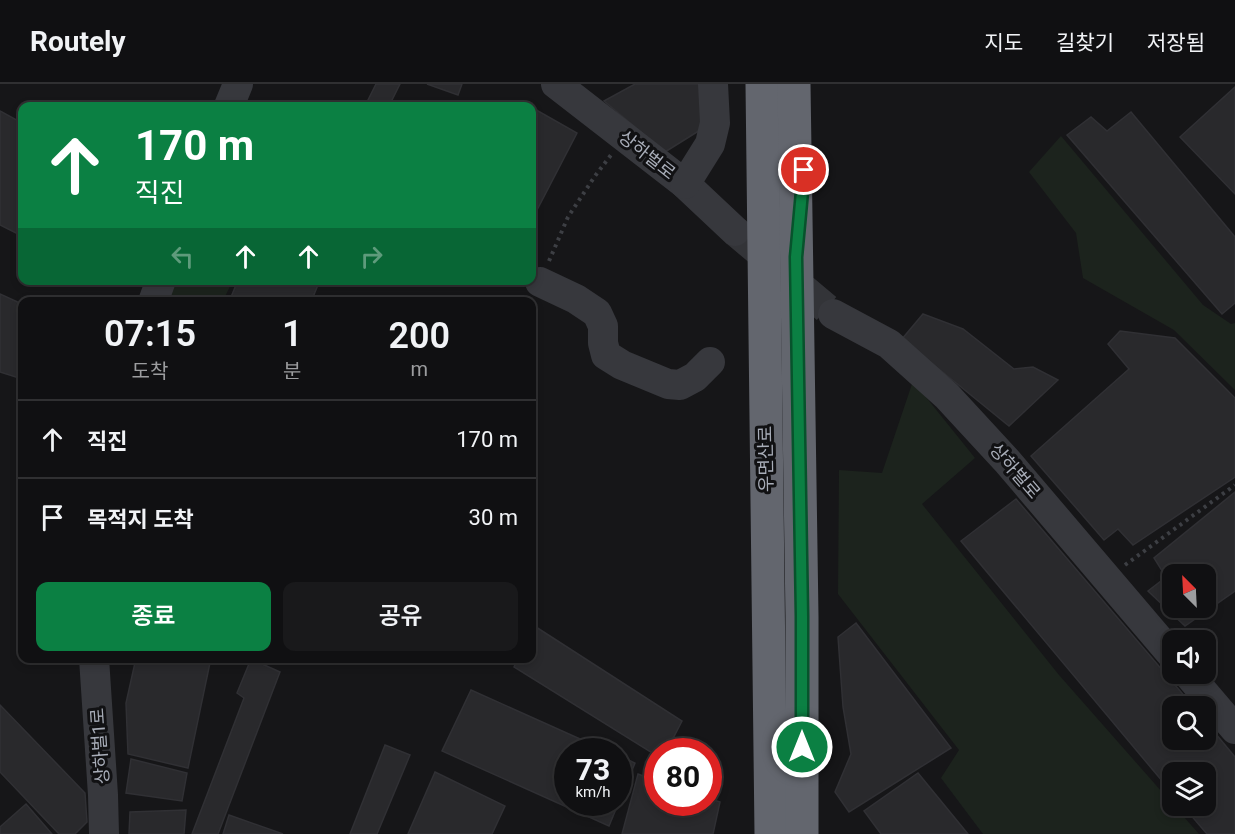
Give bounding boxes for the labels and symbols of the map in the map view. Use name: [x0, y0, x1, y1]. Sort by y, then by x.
street label: 상하벌로: [615, 126, 680, 183]
pin: [778, 144, 829, 195]
street label: 우면산로: [754, 426, 777, 492]
street label: 상하벌로: [986, 439, 1045, 503]
north arrow: [1162, 564, 1216, 618]
street label: 상하벌1로: [86, 707, 113, 785]
position arrow: [770, 715, 834, 779]
speed limit sign: 80: [644, 738, 722, 816]

